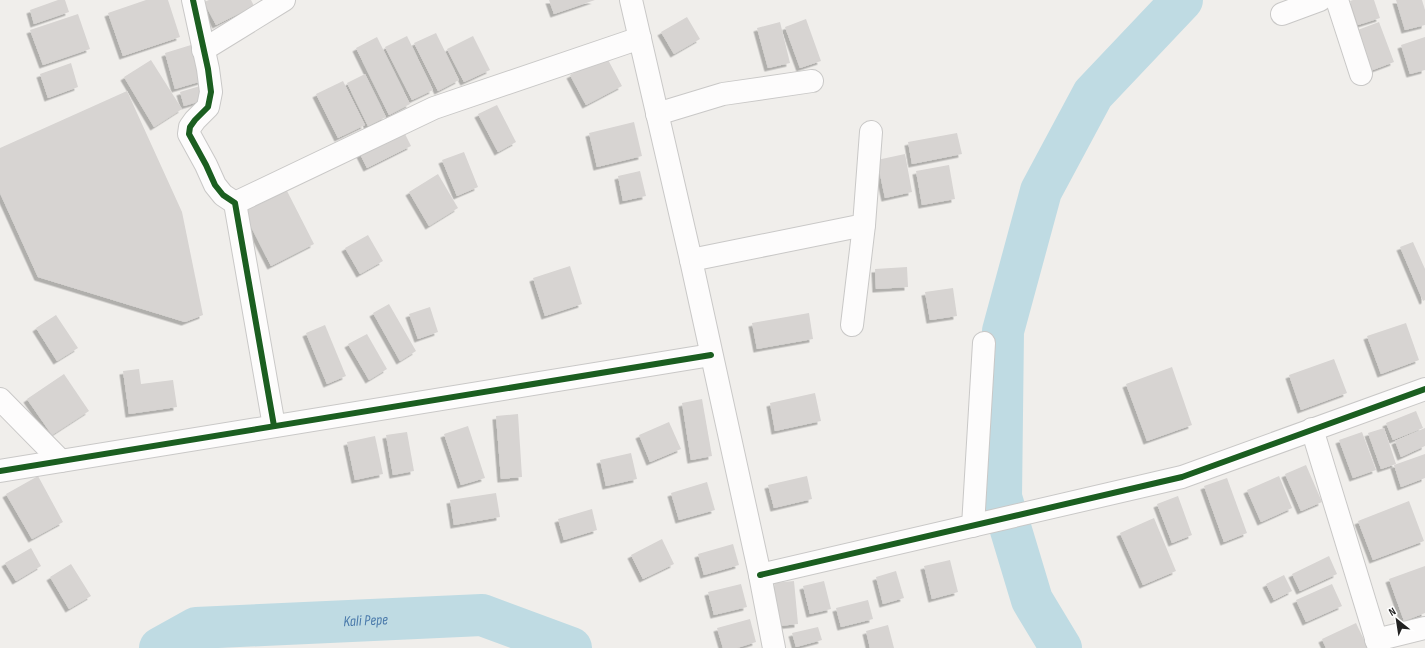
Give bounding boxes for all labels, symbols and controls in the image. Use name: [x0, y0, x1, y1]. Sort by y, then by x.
north arrow: [1377, 600, 1417, 640]
text: N: [1386, 605, 1398, 619]
water label: Kali Pepe: [343, 610, 389, 631]

